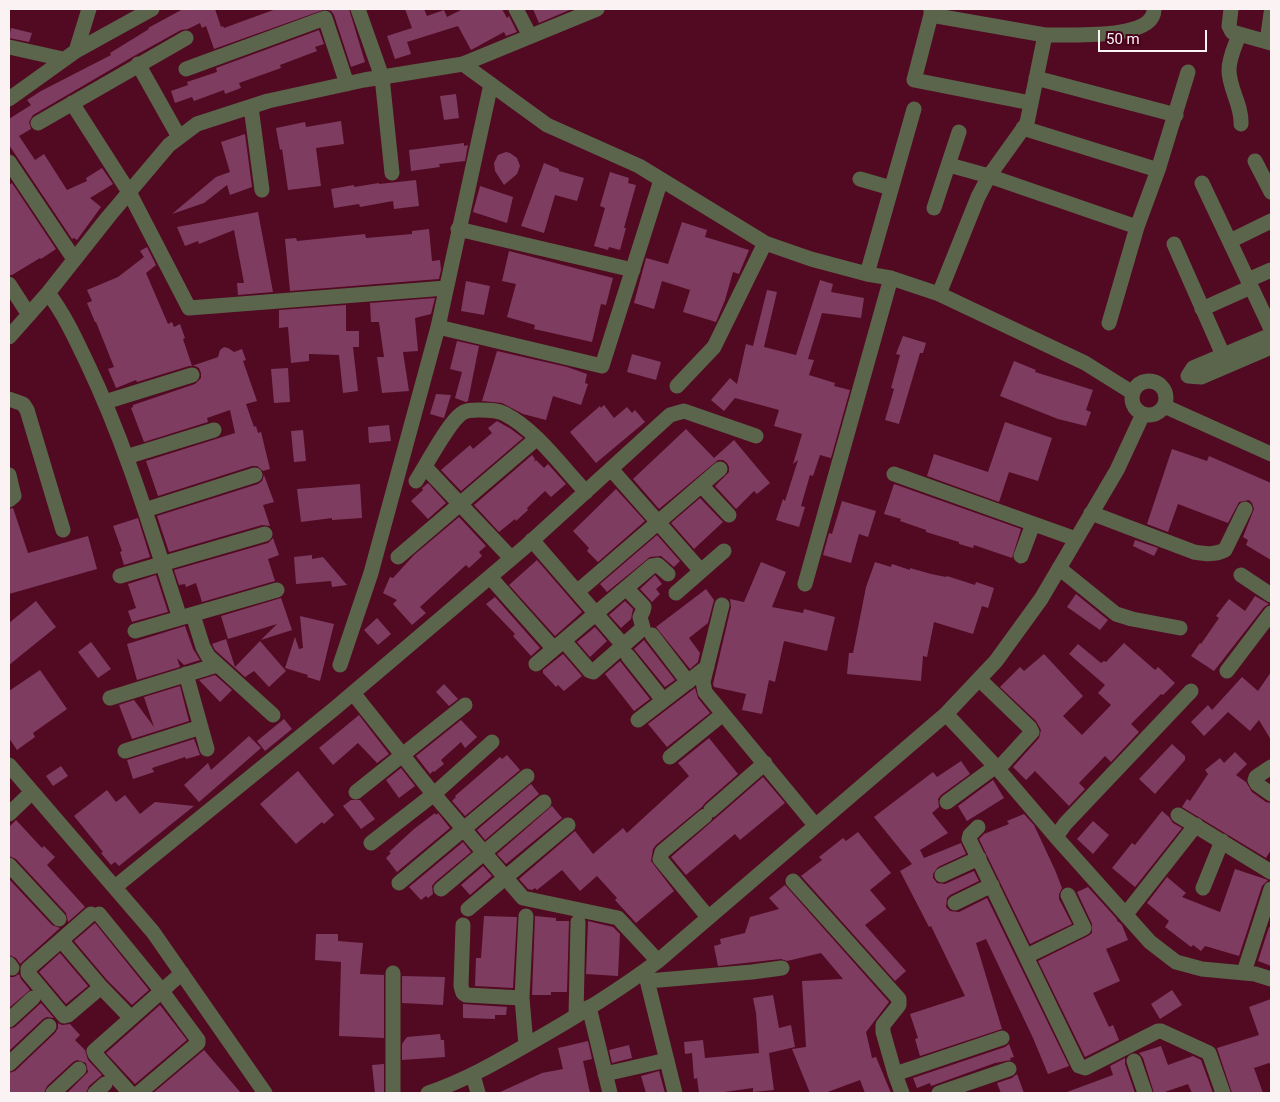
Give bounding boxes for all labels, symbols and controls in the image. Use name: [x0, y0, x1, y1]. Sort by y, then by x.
scale bar: [1100, 20, 1209, 52]
text: 50 m: [1106, 30, 1140, 48]

